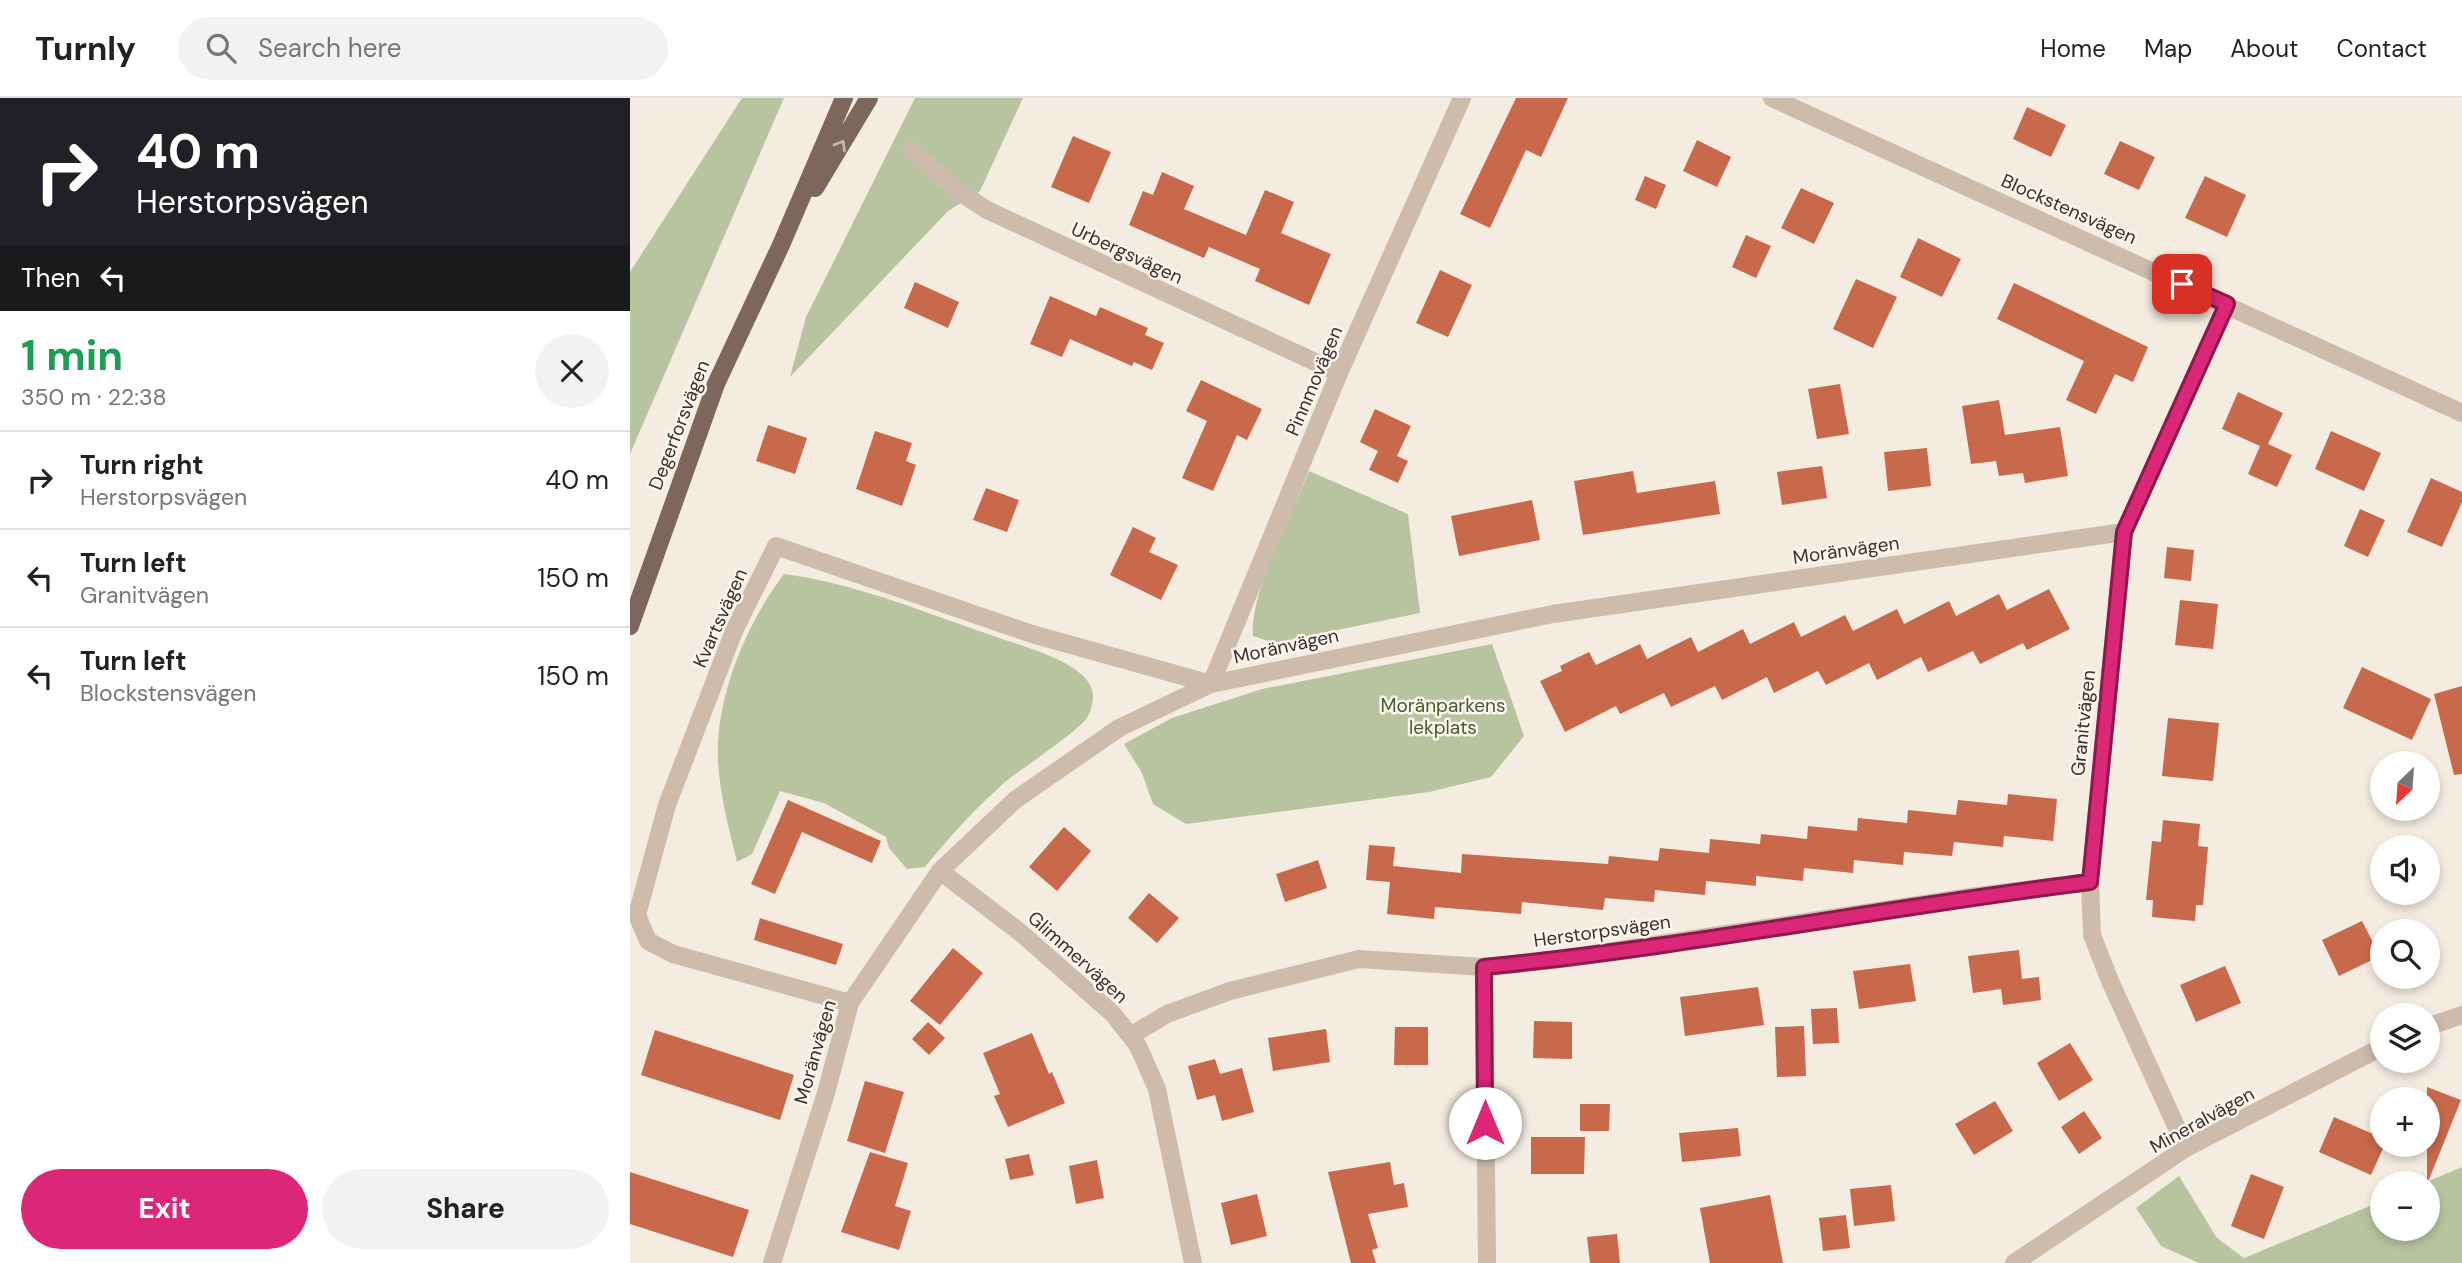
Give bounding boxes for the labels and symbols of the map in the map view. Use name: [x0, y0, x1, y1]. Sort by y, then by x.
one-way arrow: [833, 139, 846, 152]
street label: Blockstensvägen: [1997, 168, 2141, 250]
street label: Urbergsvägen: [1067, 216, 1187, 290]
pin: [2152, 254, 2212, 314]
street label: Pinnmovägen: [1280, 322, 1348, 440]
street label: Degerforsvägen: [643, 357, 715, 493]
street label: Moränvägen: [1791, 530, 1901, 570]
street label: Kvartsvägen: [687, 565, 753, 671]
street label: Moränvägen: [1231, 623, 1341, 669]
street label: Granitvägen: [2065, 669, 2101, 777]
park label: Moränparkens lekplats: [1381, 693, 1505, 740]
north arrow: [2370, 751, 2440, 821]
street label: Glimmervägen: [1023, 905, 1133, 1009]
street label: Herstorpsvägen: [1532, 909, 1672, 953]
street label: Moränvägen: [788, 997, 842, 1107]
street label: Mineralvägen: [2145, 1081, 2259, 1159]
position arrow: [1448, 1086, 1522, 1160]

